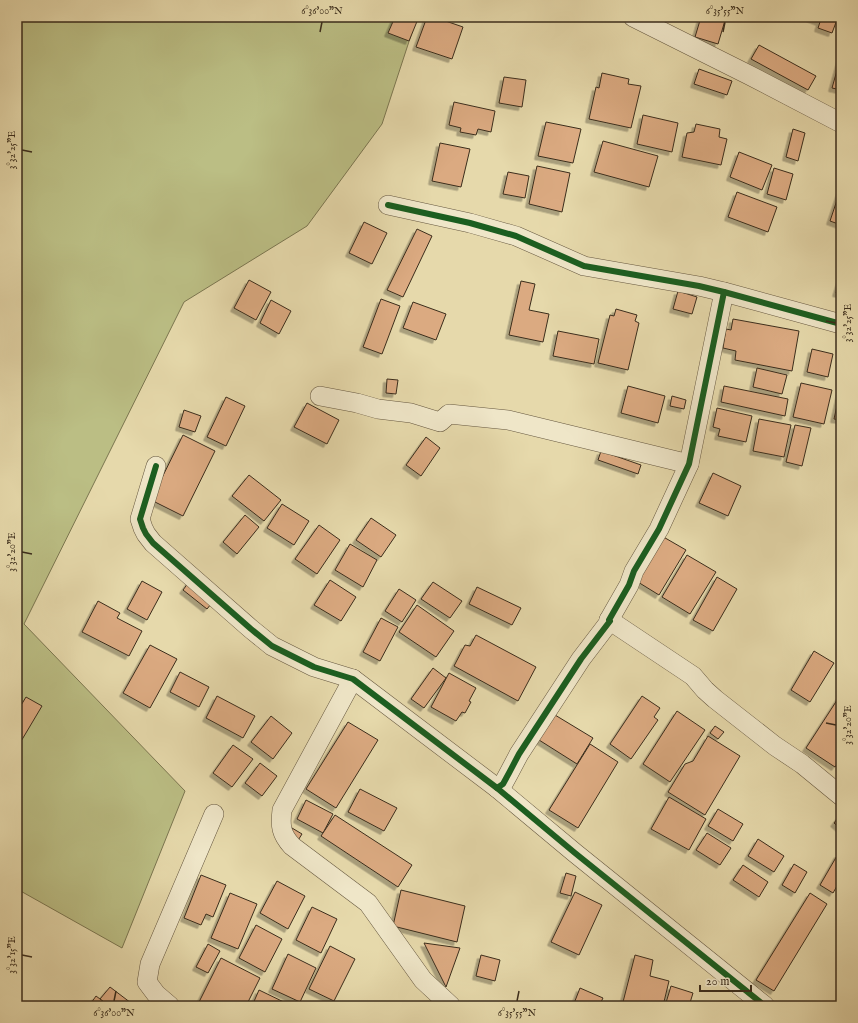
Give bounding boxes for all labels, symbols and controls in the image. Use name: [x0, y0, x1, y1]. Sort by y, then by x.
text: 6°36'00"N: [301, 5, 343, 18]
text: 6°35'55"N: [706, 5, 745, 18]
text: 3°32'25"E: [6, 131, 19, 169]
text: 3°32'25"E: [842, 304, 855, 342]
text: 3°32'20"E: [6, 532, 19, 572]
text: 3°32'20"E: [842, 705, 855, 745]
text: 3°32'15"E: [6, 936, 19, 974]
scale bar: [700, 967, 751, 993]
text: 20 m: [706, 974, 729, 989]
text: 6°36'00"N: [93, 1007, 135, 1020]
text: 6°35'55"N: [498, 1007, 537, 1020]

